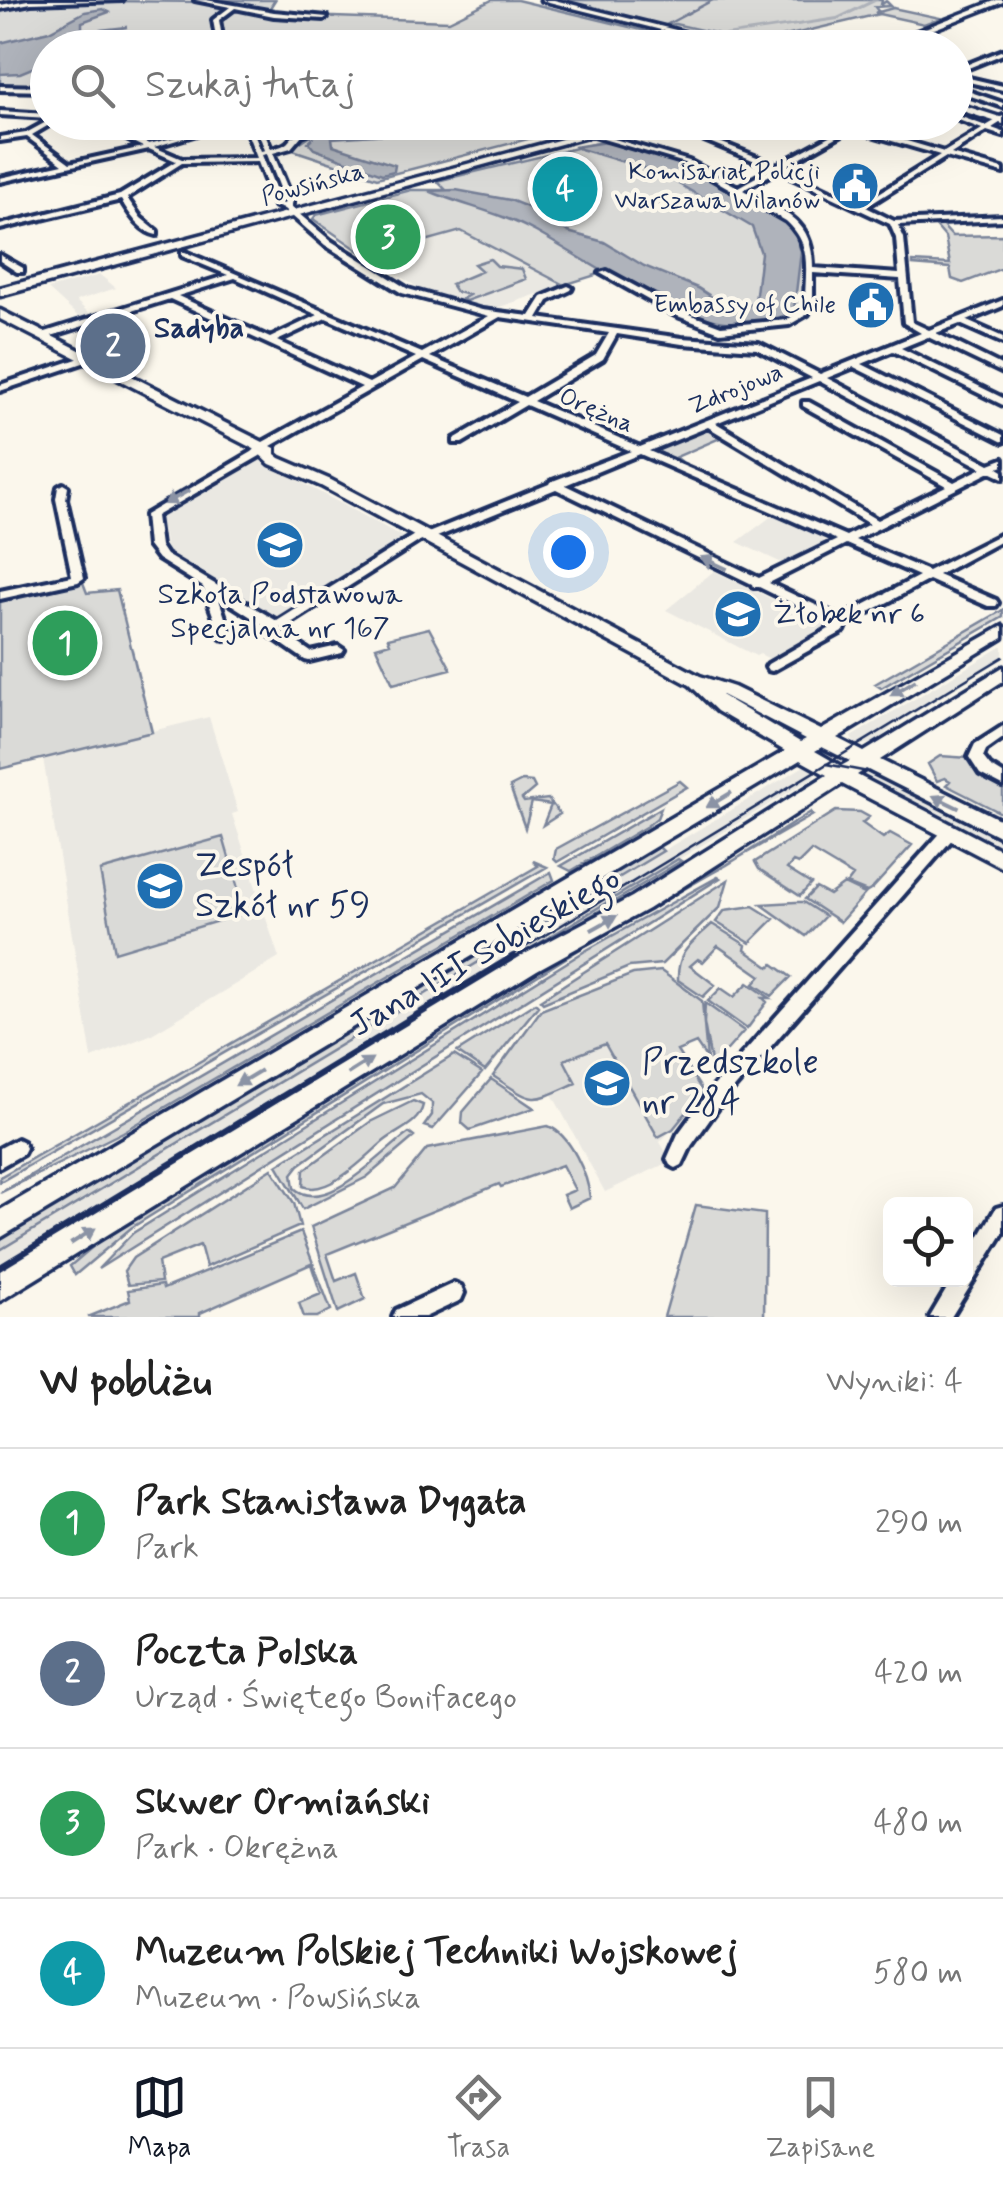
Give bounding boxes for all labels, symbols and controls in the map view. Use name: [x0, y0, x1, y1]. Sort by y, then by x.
search box: [30, 30, 973, 140]
icon: search: [65, 58, 120, 113]
text: Szukaj tutaj: [145, 61, 355, 110]
pin: 4: [532, 152, 598, 226]
street label: Powsińska: [258, 155, 368, 215]
place label: Komisariat Policji Warszawa Wilanów: [614, 156, 820, 218]
public building icon: Komisariat Policji Warszawa Wilanów: [829, 160, 881, 212]
pin: 3: [356, 200, 420, 274]
public building icon: Embassy of Chile: [845, 279, 897, 331]
place label: Embassy of Chile: [654, 289, 836, 322]
pin: 2: [80, 308, 146, 384]
district label: Sadyba: [154, 309, 244, 348]
street label: Zdrojowa: [684, 356, 788, 424]
street label: Orężna: [554, 381, 638, 441]
one-way arrow: [163, 488, 191, 506]
school or university icon: Szkoła Podstawowa Specjalna nr 167: [254, 519, 306, 571]
your location: [543, 527, 594, 578]
one-way arrow: [699, 555, 728, 572]
place label: Szkoła Podstawowa Specjalna nr 167: [158, 575, 403, 648]
school or university icon: Żłobek nr 6: [712, 588, 764, 640]
place label: Żłobek nr 6: [773, 595, 925, 634]
pin: 1: [32, 606, 98, 680]
one-way arrow: [889, 679, 918, 696]
one-way arrow: [705, 791, 733, 808]
one-way arrow: [931, 793, 960, 810]
place label: Zespół Szkół nr 59: [195, 843, 370, 929]
street label: Jana III Sobieskiego: [341, 856, 631, 1052]
school or university icon: Zespół Szkół nr 59: [134, 860, 186, 912]
one-way arrow: [590, 914, 619, 931]
place label: Przedszkole nr 284: [642, 1040, 819, 1126]
school or university icon: Przedszkole nr 284: [581, 1057, 633, 1109]
one-way arrow: [346, 1058, 374, 1075]
one-way arrow: [234, 1069, 262, 1086]
map controls: [883, 1197, 973, 1287]
button: locate: [883, 1197, 973, 1287]
one-way arrow: [69, 1228, 97, 1245]
text: W pobliżu: [40, 1355, 212, 1410]
text: Wyniki: 4: [826, 1361, 963, 1403]
text: Park Stanisława Dygata: [135, 1478, 527, 1527]
text: 1: [65, 1502, 80, 1544]
text: 290 m: [875, 1502, 963, 1544]
text: Park: [135, 1527, 199, 1569]
text: Poczta Polska: [135, 1628, 358, 1677]
text: 2: [65, 1652, 80, 1694]
text: 420 m: [874, 1652, 963, 1694]
text: Urząd · Świętego Bonifacego: [135, 1677, 517, 1719]
text: Skwer Ormiański: [135, 1778, 430, 1827]
text: 3: [65, 1802, 80, 1844]
text: 480 m: [873, 1802, 963, 1844]
text: Park · Okrężna: [135, 1827, 339, 1869]
text: Muzeum Polskiej Techniki Wojskowej: [135, 1928, 738, 1977]
text: 4: [63, 1952, 82, 1994]
text: 580 m: [873, 1952, 963, 1994]
text: Muzeum · Powsińska: [135, 1977, 421, 2019]
tab: Mapa: [128, 2070, 191, 2167]
tab: Trasa: [447, 2070, 510, 2167]
tab: Zapisane: [765, 2070, 875, 2167]

